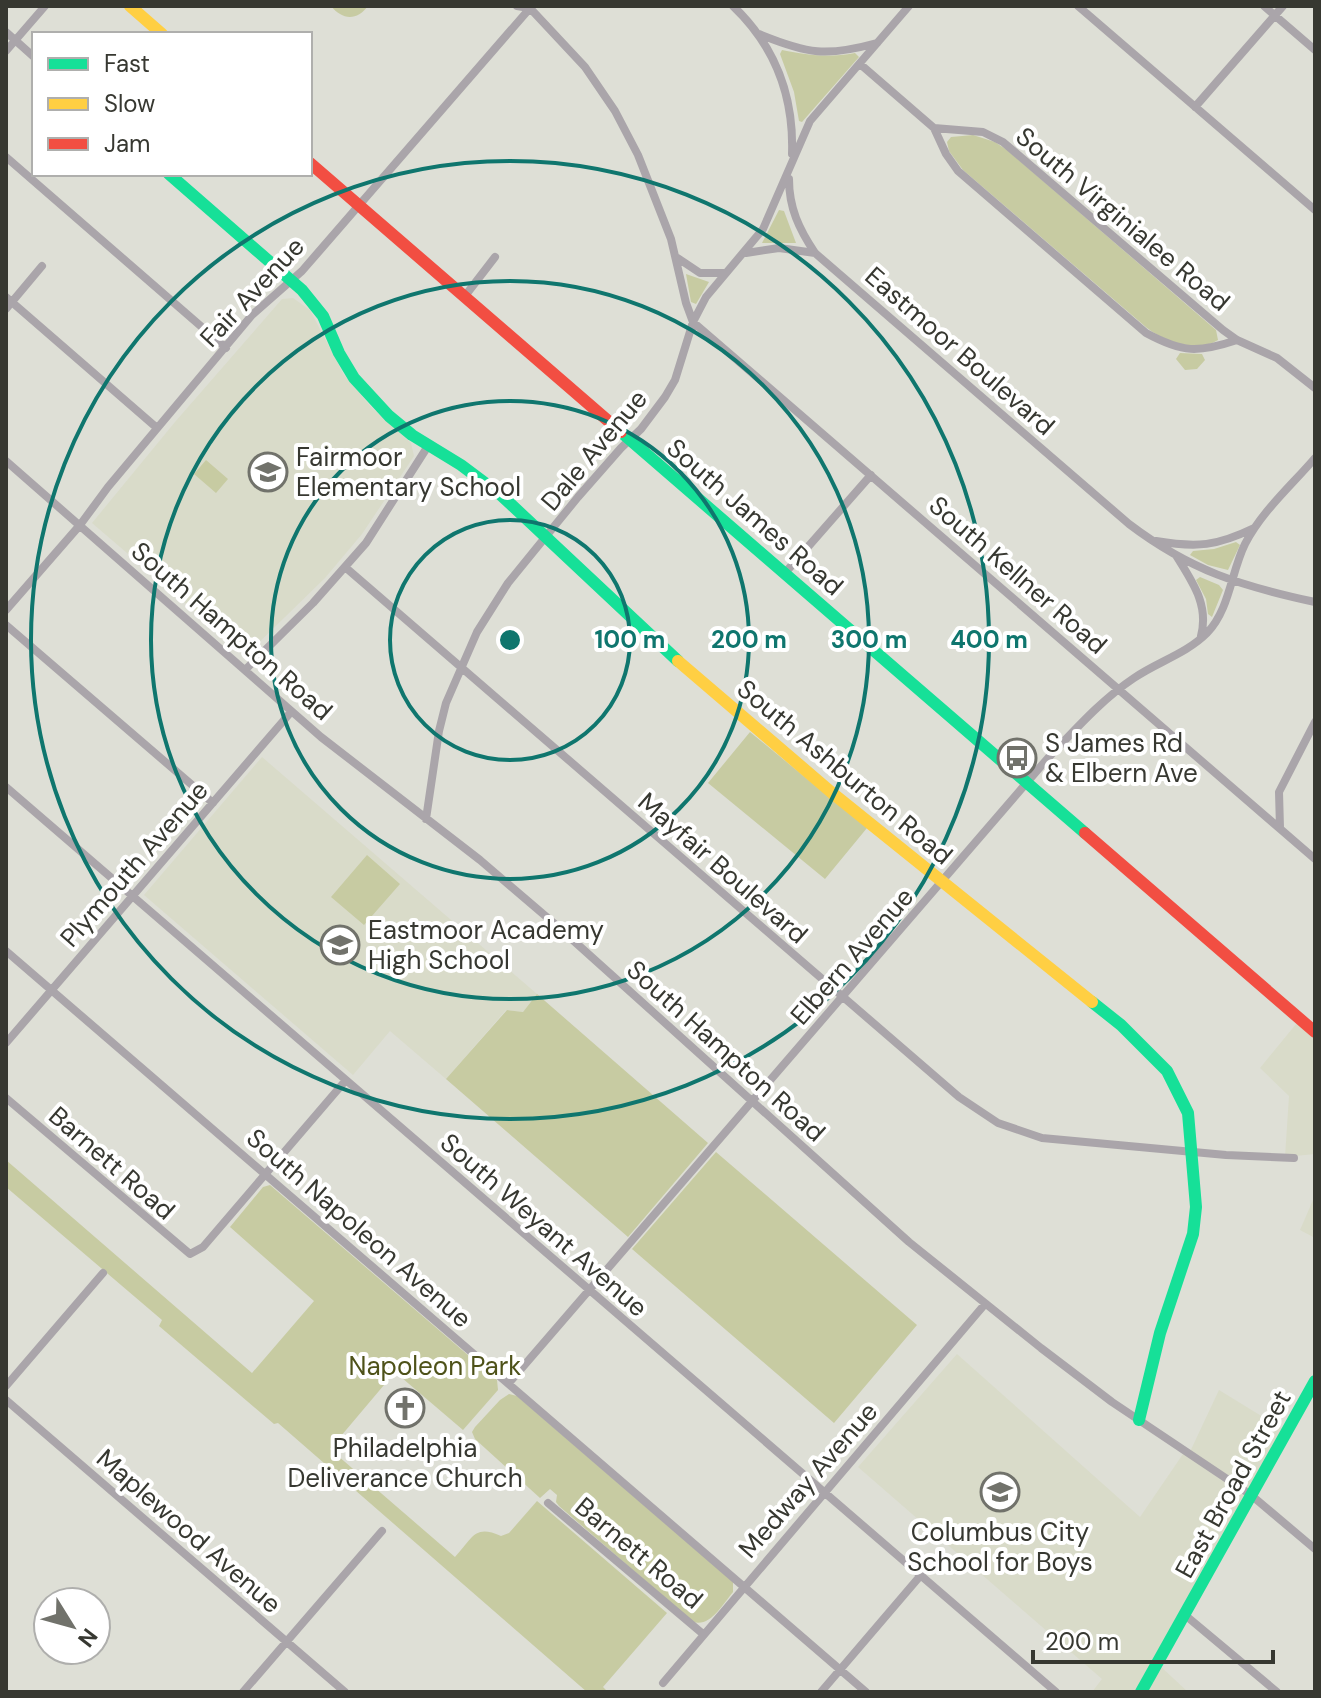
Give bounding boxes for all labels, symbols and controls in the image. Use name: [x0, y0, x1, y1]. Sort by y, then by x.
legend: [32, 32, 312, 176]
text: Fast: [104, 48, 150, 79]
text: Slow: [104, 88, 155, 119]
street label: South Virginialee Road: [1009, 119, 1237, 319]
text: Jam: [104, 128, 150, 159]
street label: Fair Avenue: [192, 230, 312, 354]
street label: Eastmoor Boulevard: [858, 259, 1062, 443]
street label: Dale Avenue: [533, 382, 655, 518]
street label: South James Road: [660, 431, 850, 603]
place label: Fairmoor Elementary School: [296, 440, 521, 504]
school or university icon: Fairmoor Elementary School: [247, 451, 289, 493]
street label: South Kellner Road: [922, 488, 1114, 662]
street label: South Hampton Road: [124, 534, 340, 728]
text: 100 m: [595, 624, 665, 655]
text: 200 m: [711, 624, 787, 655]
text: 300 m: [831, 624, 907, 655]
text: 400 m: [950, 624, 1028, 655]
centre of rings: [496, 626, 524, 654]
street label: South Ashburton Road: [730, 672, 960, 872]
place label: S James Rd & Elbern Ave: [1045, 726, 1198, 790]
bus stop icon: S James Rd & Elbern Ave: [996, 737, 1038, 779]
street label: Plymouth Avenue: [53, 774, 215, 954]
street label: Mayfair Boulevard: [631, 785, 815, 951]
street label: Elbern Avenue: [783, 880, 921, 1032]
place label: Eastmoor Academy High School: [368, 913, 604, 977]
school or university icon: Eastmoor Academy High School: [319, 924, 361, 966]
street label: South Hampton Road: [620, 953, 832, 1149]
street label: Barnett Road: [42, 1099, 182, 1227]
street label: South Napoleon Avenue: [239, 1121, 479, 1335]
street label: South Weyant Avenue: [433, 1126, 655, 1324]
park label: Napoleon Park: [349, 1349, 521, 1383]
street label: East Broad Street: [1167, 1384, 1299, 1584]
church icon: Philadelphia Deliverance Church: [384, 1387, 426, 1429]
street label: Medway Avenue: [731, 1395, 885, 1565]
place label: Philadelphia Deliverance Church: [287, 1431, 523, 1495]
street label: Maplewood Avenue: [90, 1441, 288, 1621]
school or university icon: Columbus City School for Boys: [979, 1471, 1021, 1513]
street label: Barnett Road: [568, 1490, 710, 1616]
place label: Columbus City School for Boys: [907, 1515, 1093, 1579]
north arrow: [32, 1586, 112, 1666]
scale bar: [1033, 1614, 1273, 1664]
text: N: [71, 1623, 104, 1653]
text: 200 m: [1045, 1626, 1119, 1657]

